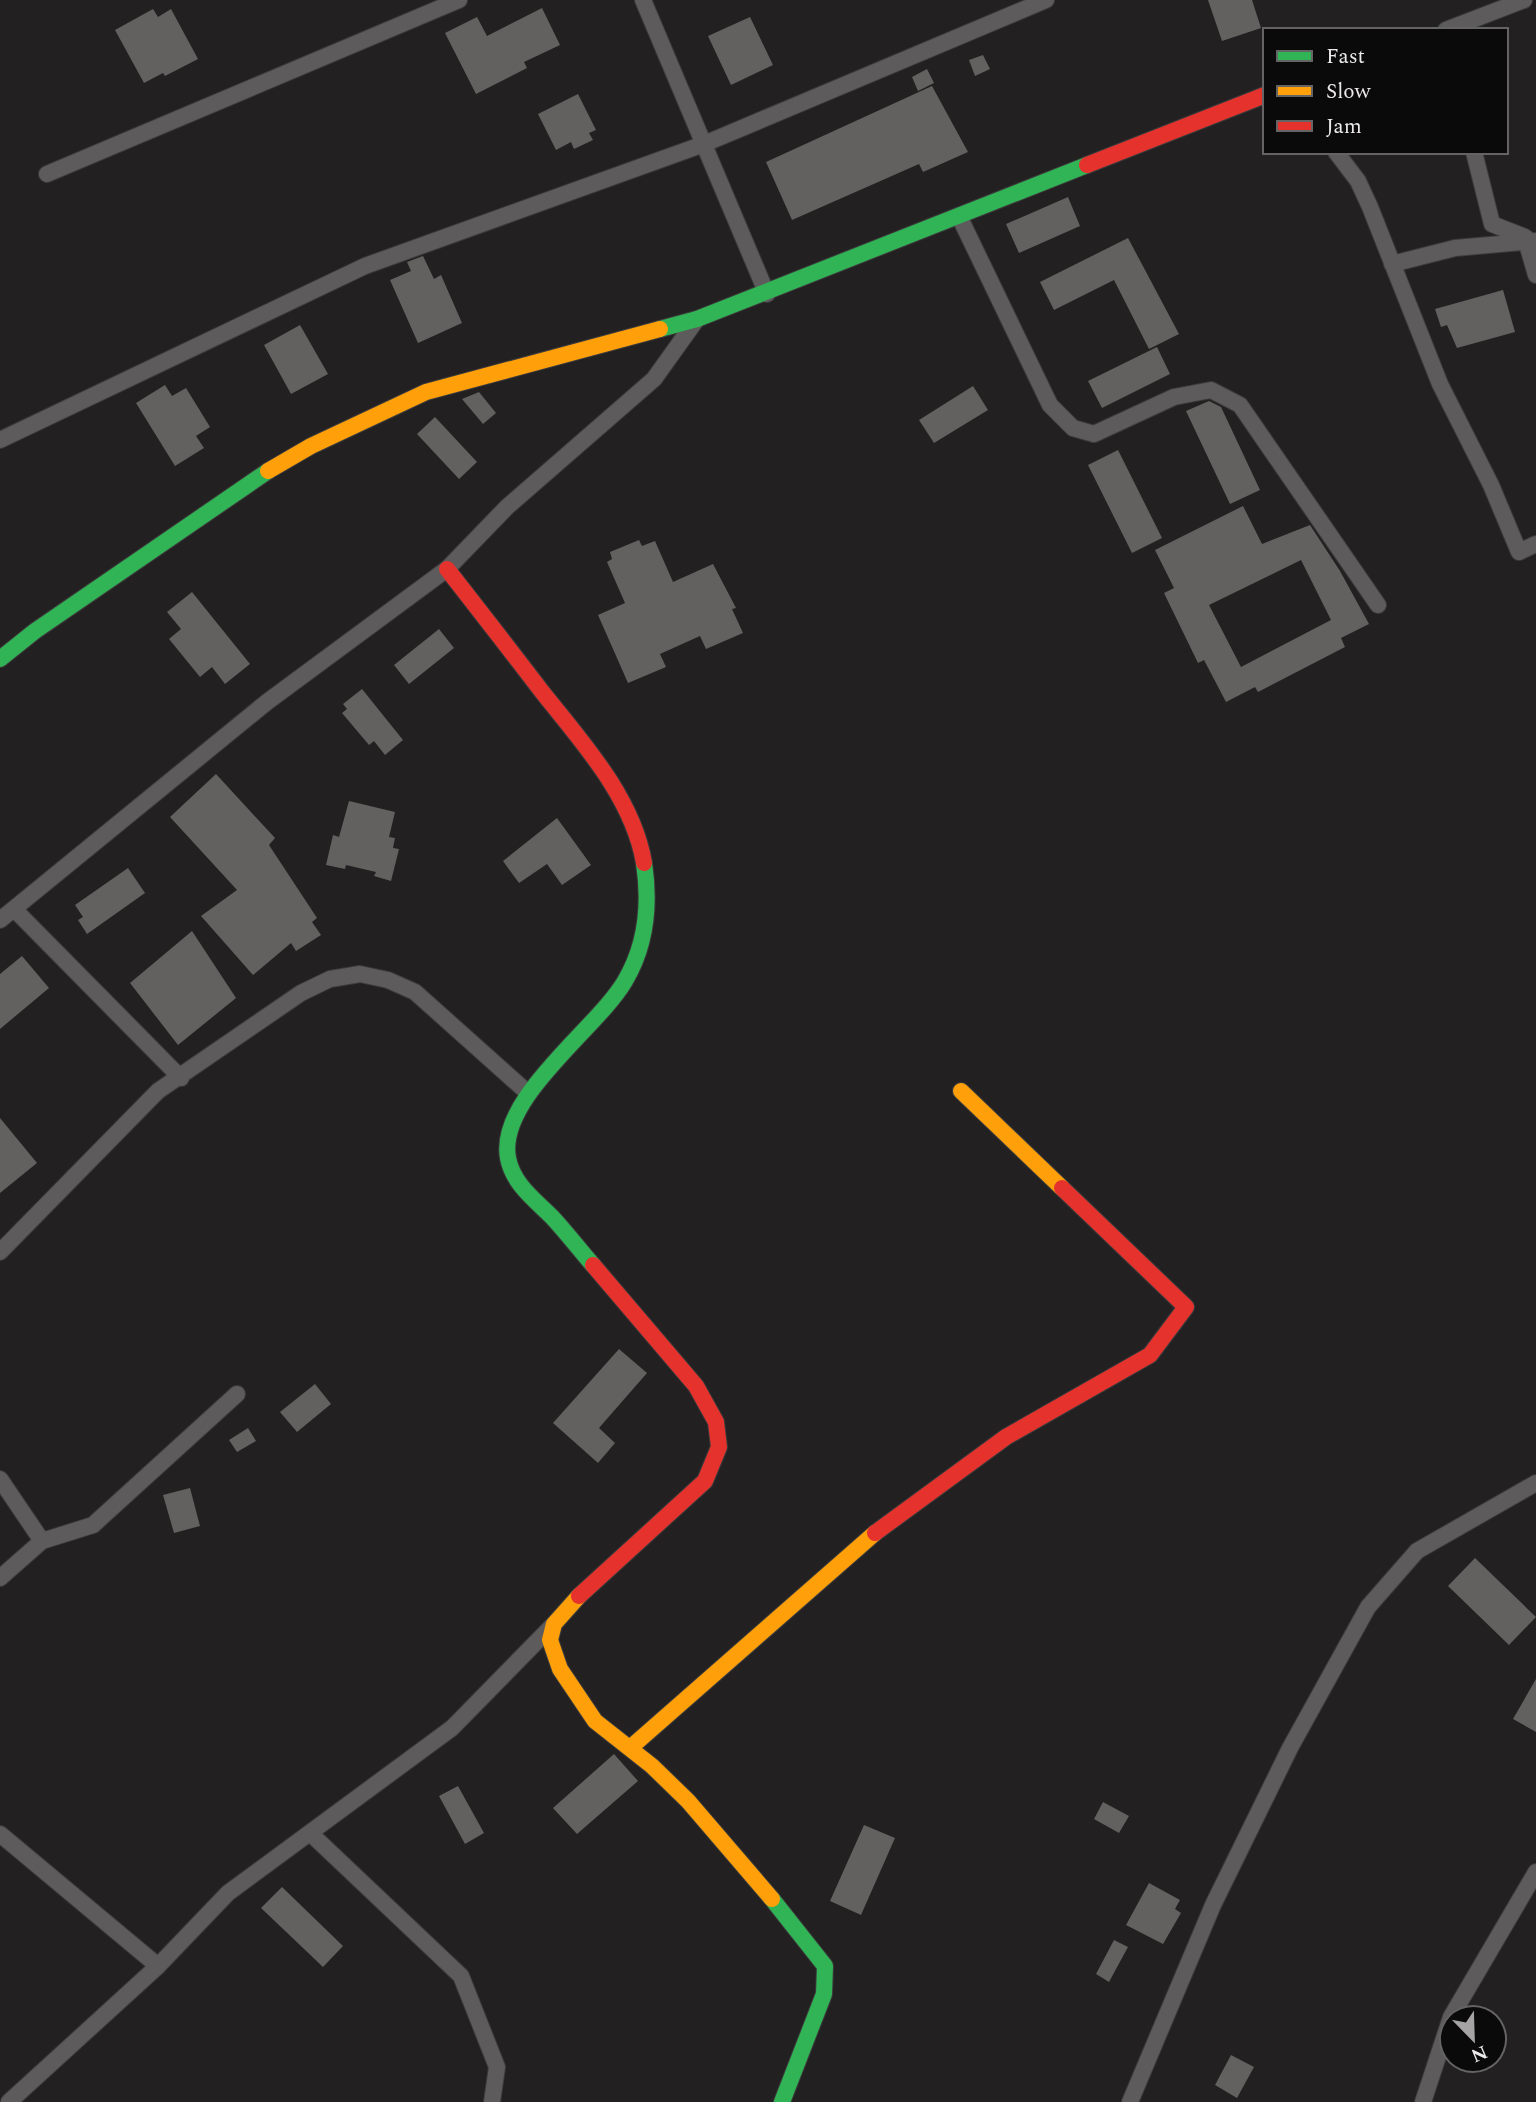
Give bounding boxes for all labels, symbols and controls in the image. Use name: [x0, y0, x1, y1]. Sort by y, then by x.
legend: [1263, 28, 1508, 154]
text: Fast: [1326, 41, 1365, 73]
text: Slow: [1326, 76, 1372, 108]
text: Jam: [1326, 111, 1362, 143]
north arrow: [1438, 2004, 1508, 2074]
text: N: [1466, 2037, 1492, 2070]

